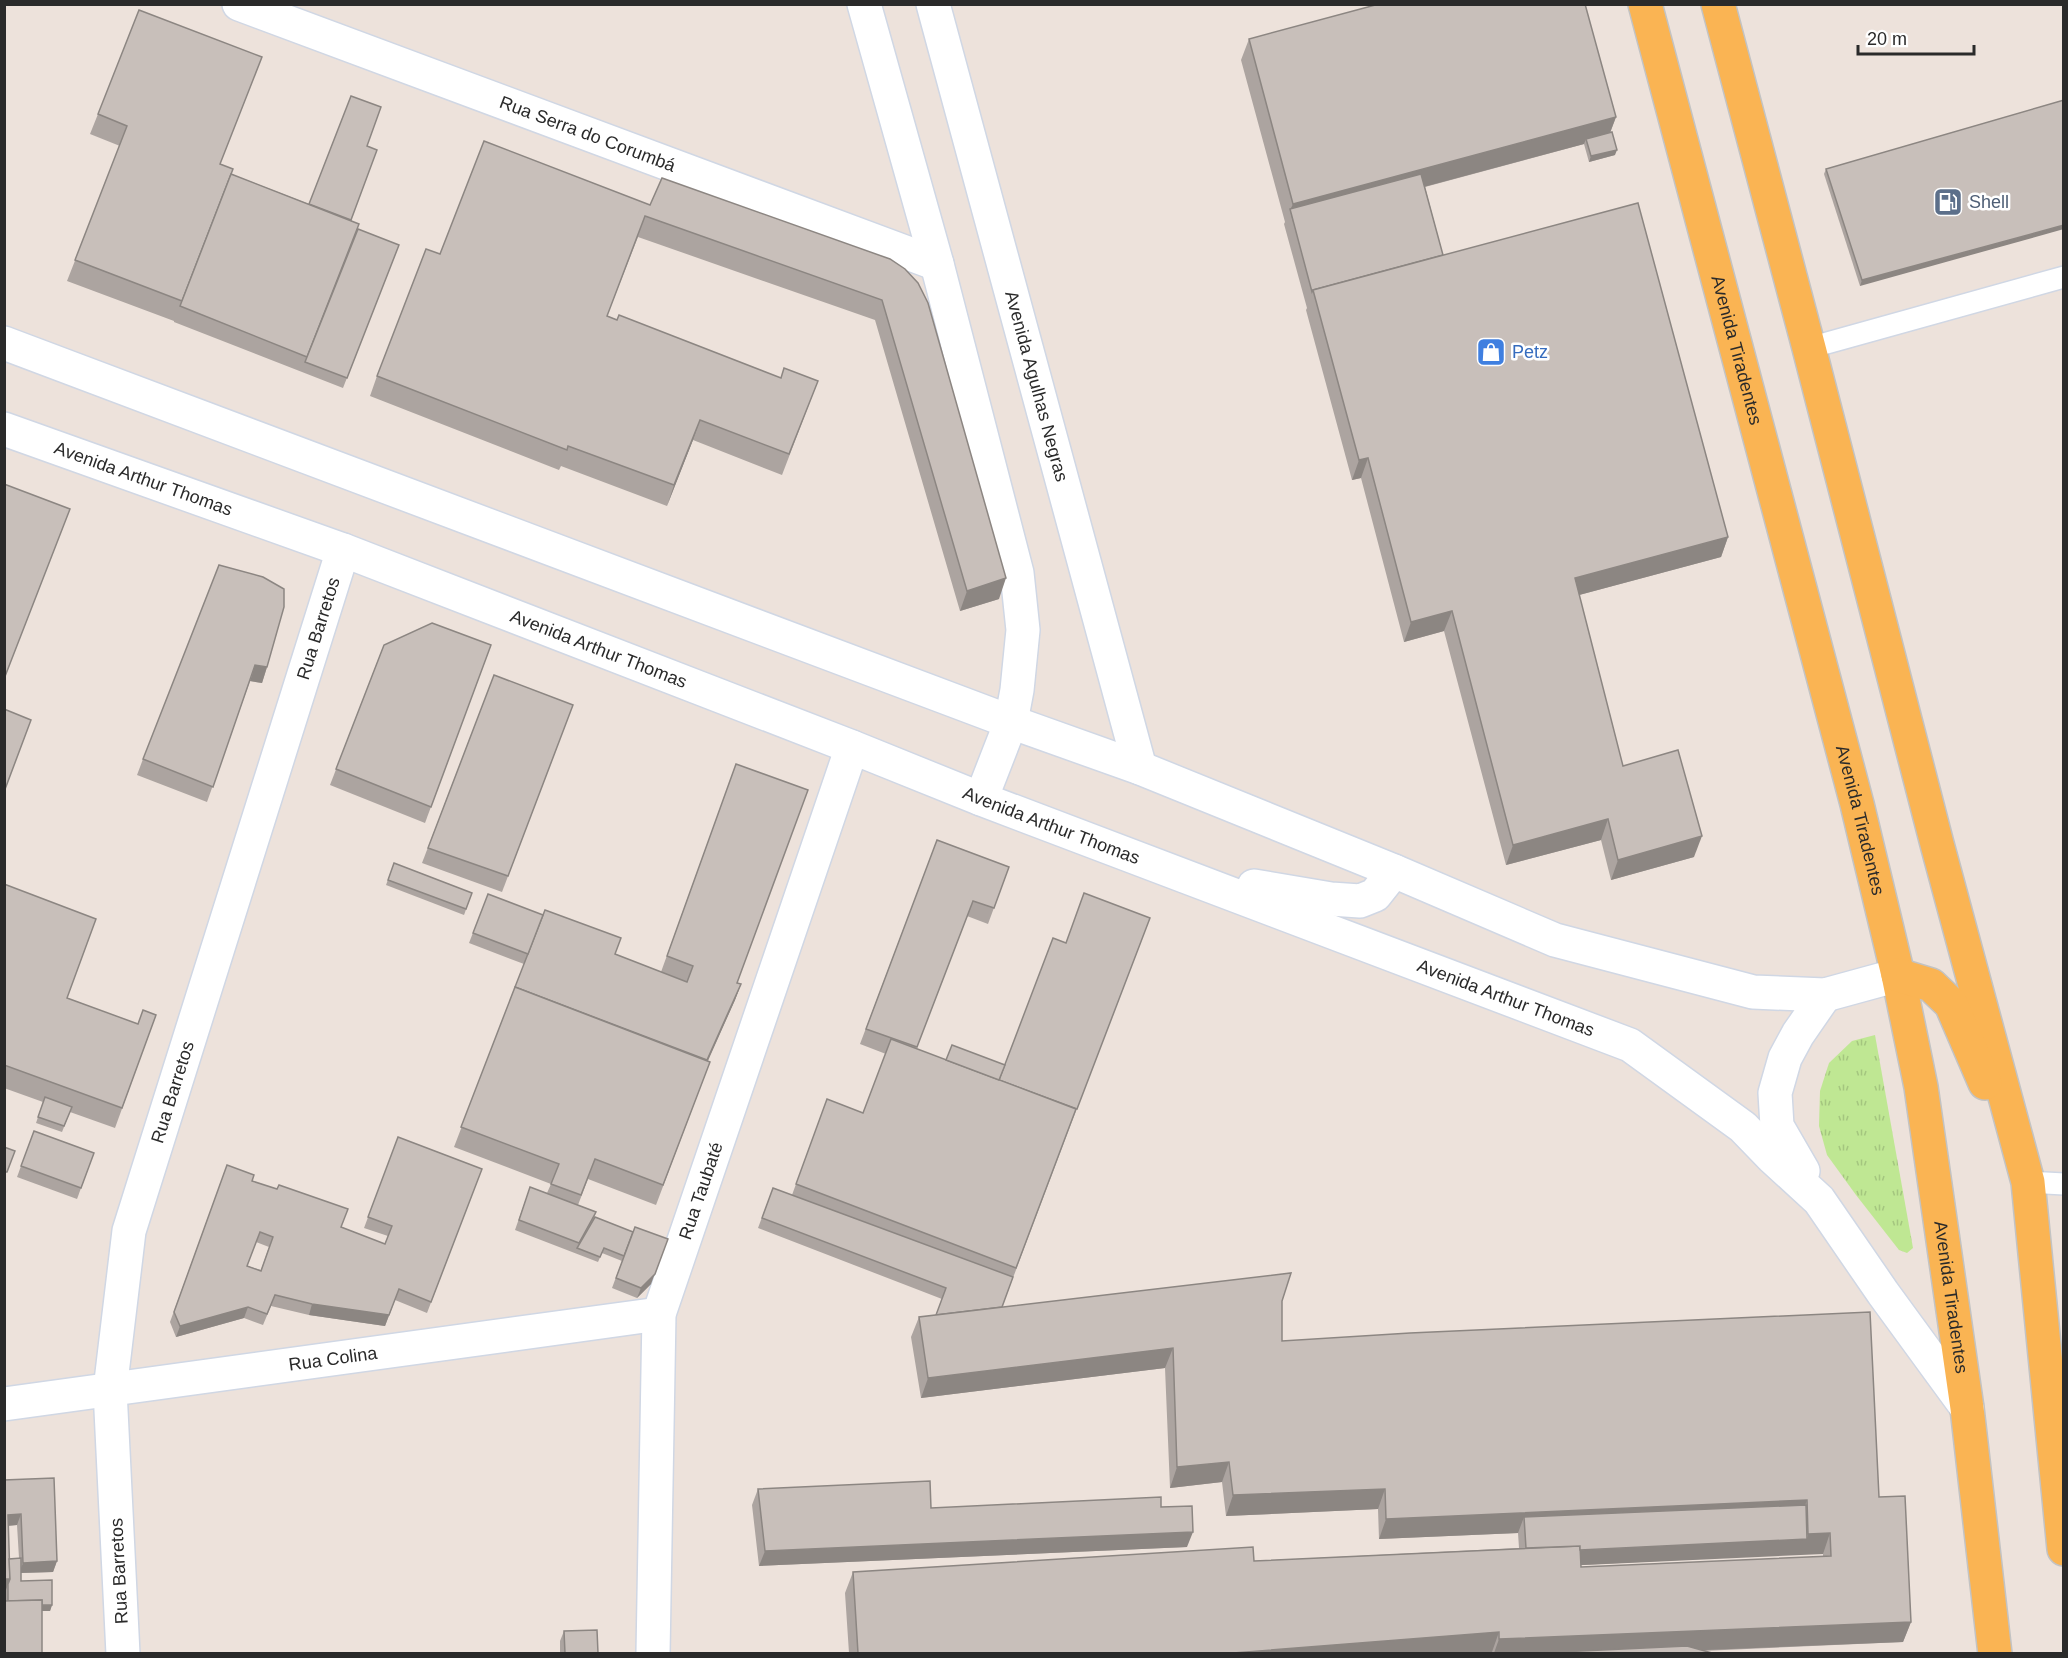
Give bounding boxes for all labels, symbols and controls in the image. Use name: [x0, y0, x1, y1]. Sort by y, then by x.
scale bar: [1858, 18, 1974, 56]
text: 20 m: [1867, 29, 1907, 49]
street label: Rua Serra do Corumbá: [497, 92, 679, 176]
fuel station icon: Shell: [1932, 186, 1964, 218]
place label: Shell: [1969, 192, 2009, 212]
street label: Avenida Tiradentes: [1707, 273, 1766, 427]
street label: Avenida Agulhas Negras: [1001, 289, 1072, 484]
shop icon: Petz: [1475, 336, 1507, 368]
place label: Petz: [1512, 342, 1548, 362]
street label: Avenida Arthur Thomas: [52, 438, 235, 520]
street label: Rua Barretos: [293, 575, 344, 682]
street label: Avenida Arthur Thomas: [508, 606, 690, 692]
street label: Avenida Tiradentes: [1832, 743, 1888, 897]
street label: Avenida Arthur Thomas: [960, 783, 1143, 868]
street label: Avenida Arthur Thomas: [1415, 955, 1597, 1040]
street label: Rua Barretos: [147, 1039, 198, 1146]
street label: Rua Taubaté: [675, 1140, 727, 1242]
street label: Avenida Tiradentes: [1930, 1219, 1972, 1375]
street label: Rua Colina: [287, 1343, 379, 1375]
street label: Rua Barretos: [106, 1518, 132, 1624]

